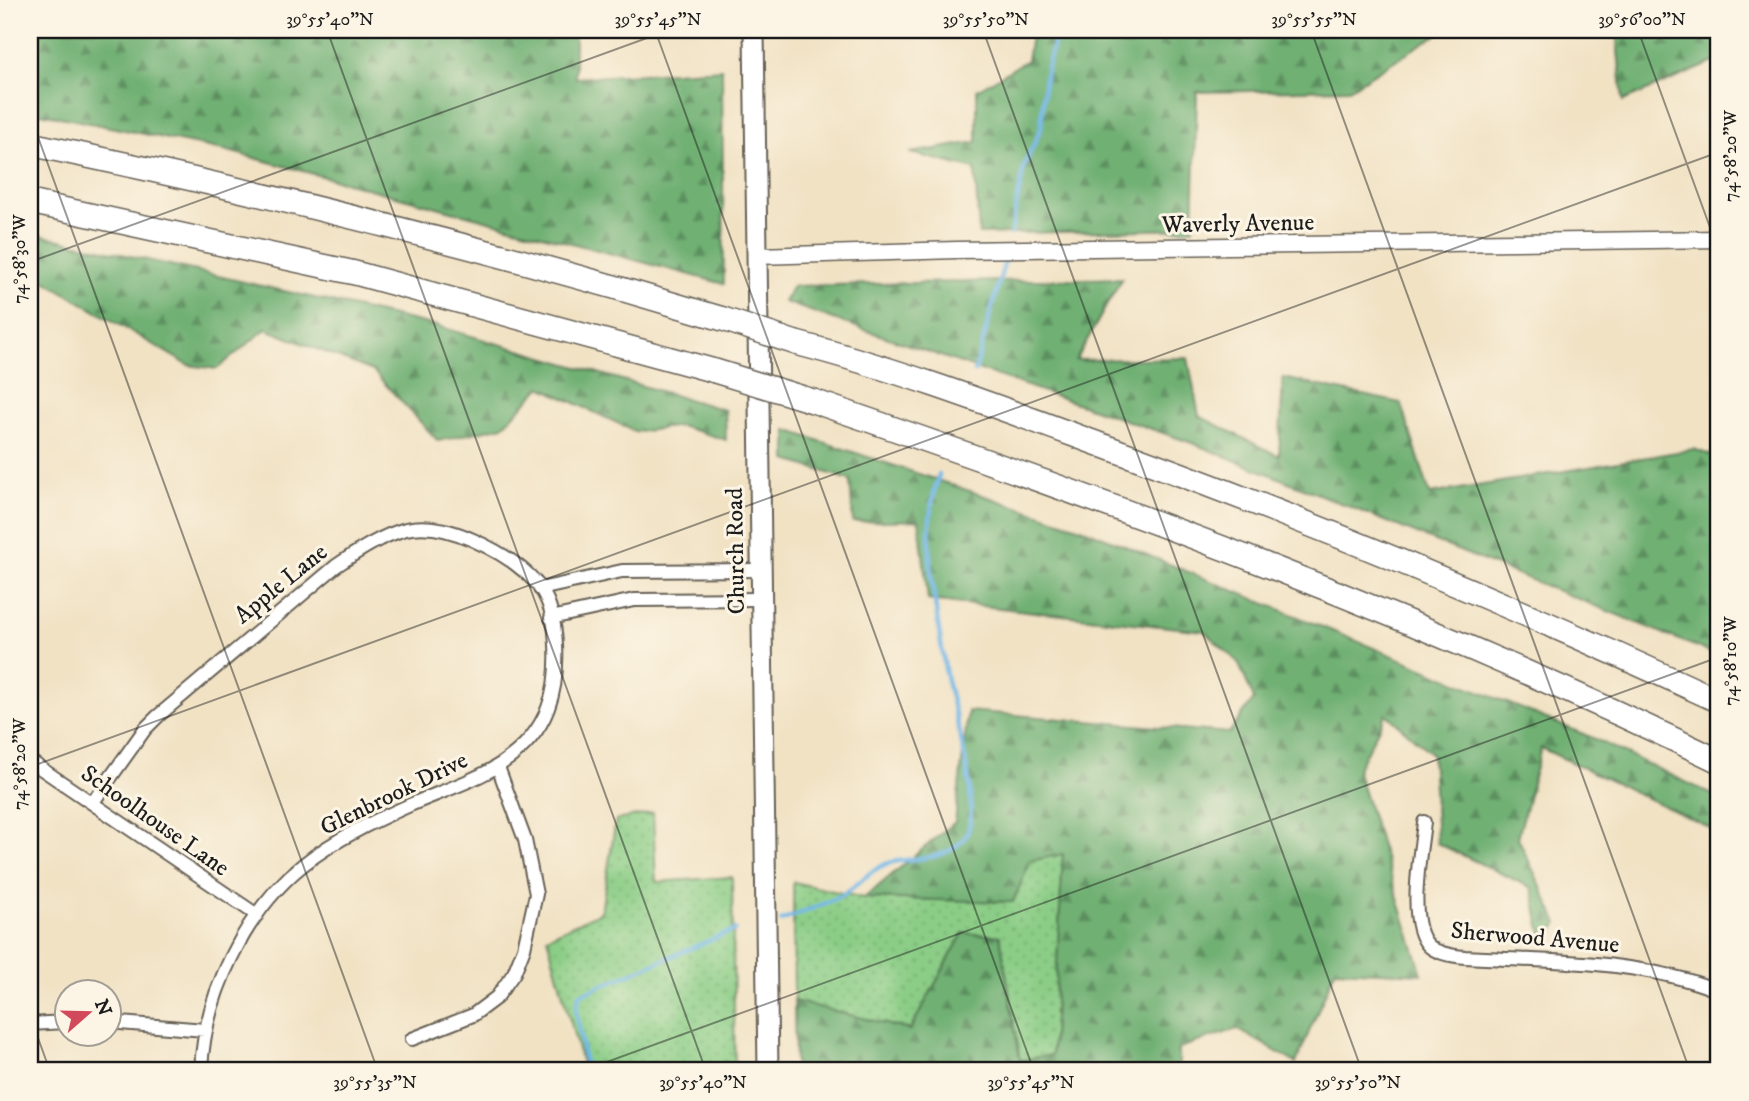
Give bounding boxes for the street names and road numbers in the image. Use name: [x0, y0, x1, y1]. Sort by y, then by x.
street label: Waverly Avenue: [1160, 208, 1315, 240]
street label: Church Road: [720, 487, 752, 615]
street label: Apple Lane: [228, 537, 334, 631]
street label: Glenbrook Drive: [315, 745, 473, 843]
street label: Schoolhouse Lane: [75, 759, 235, 883]
street label: Sherwood Avenue: [1449, 916, 1621, 960]

